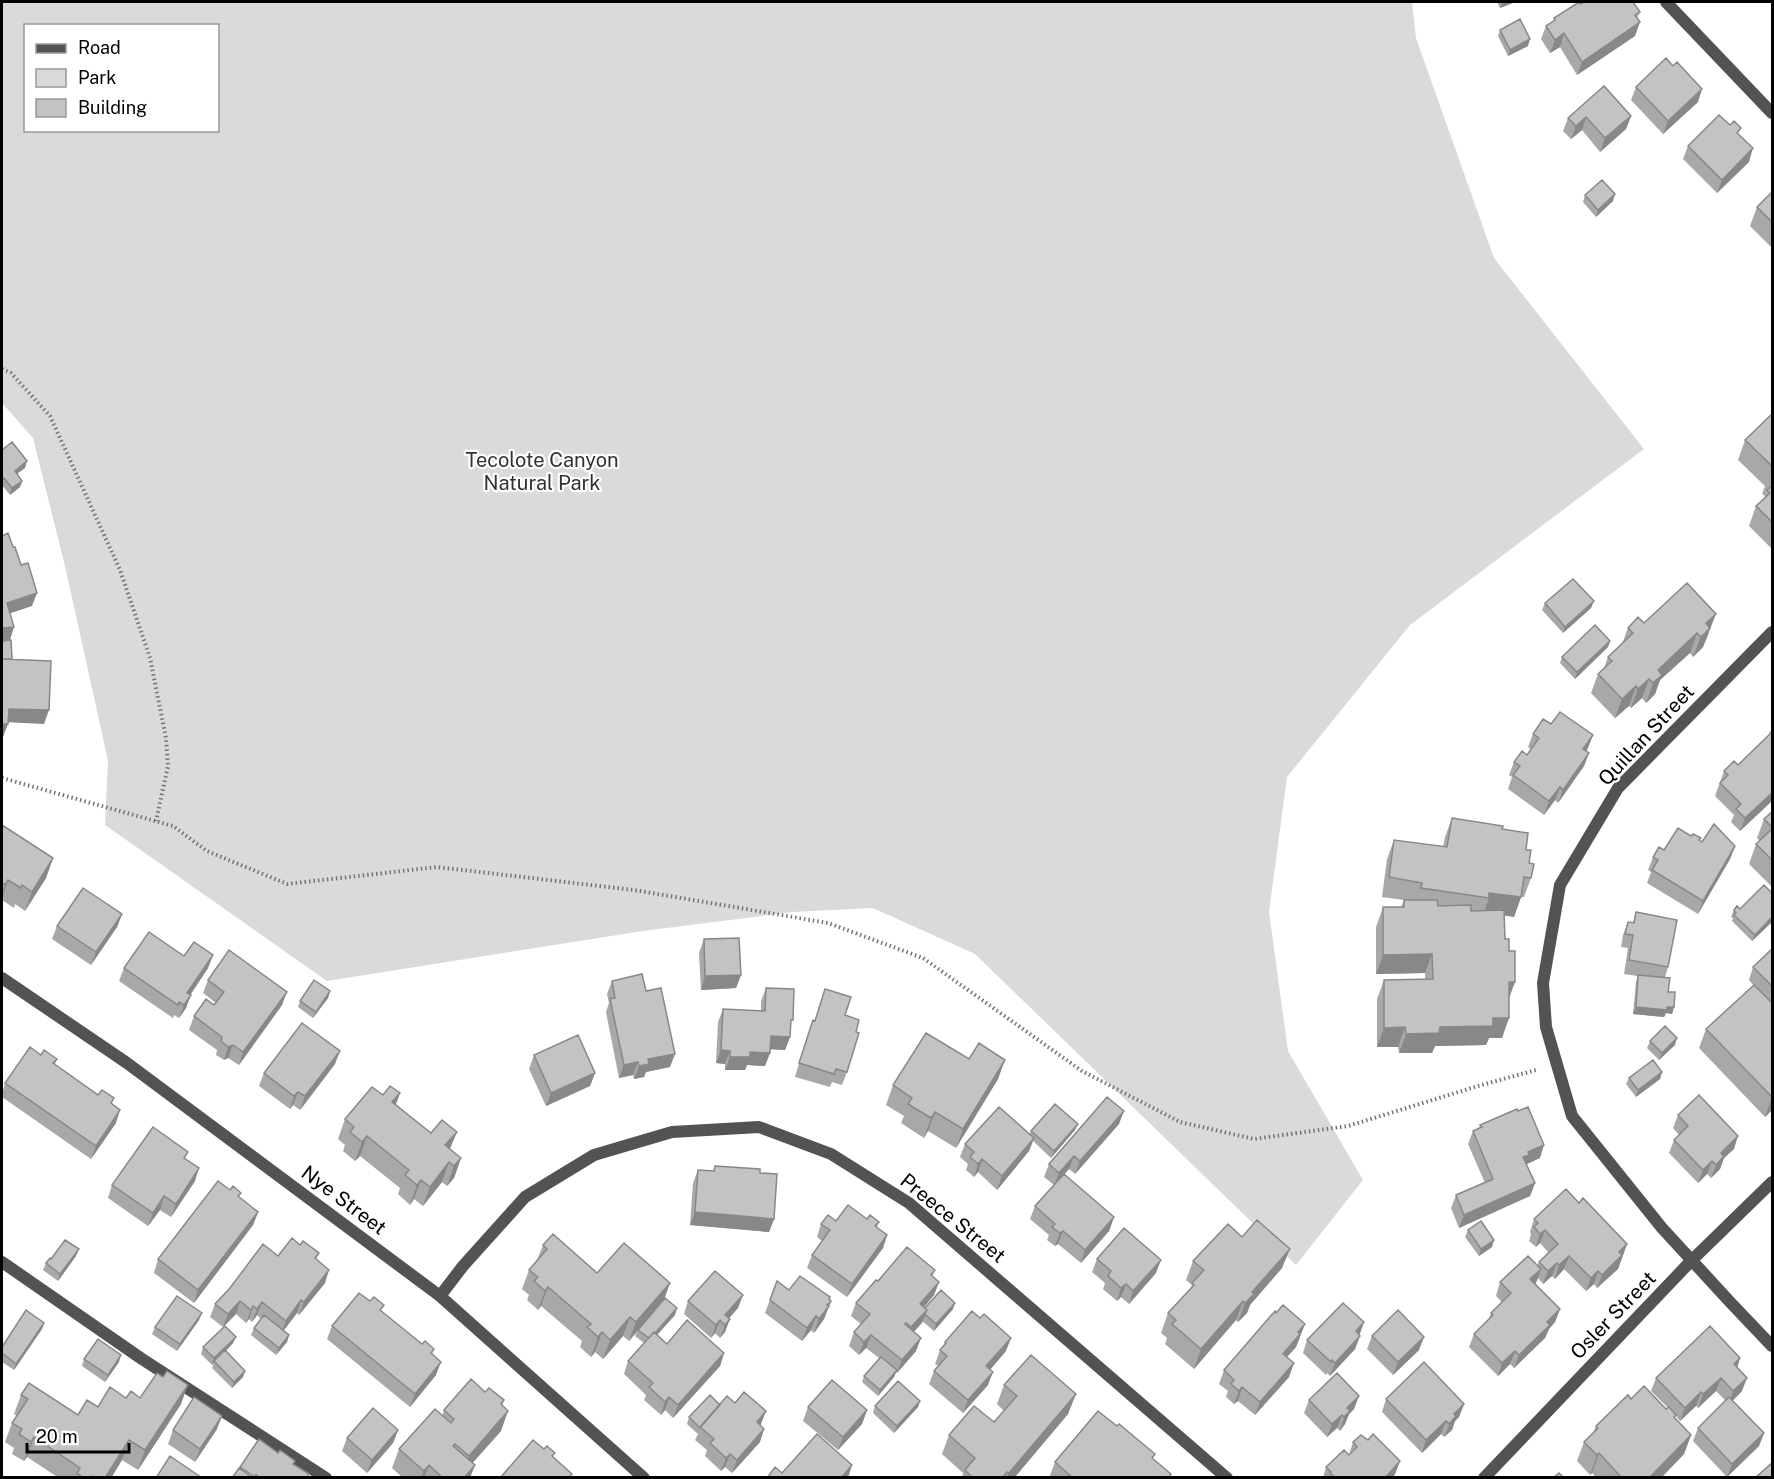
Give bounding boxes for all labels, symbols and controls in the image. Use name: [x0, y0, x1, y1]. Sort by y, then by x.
legend: [24, 24, 219, 132]
text: Road: [78, 37, 121, 58]
text: Park: [78, 67, 116, 88]
text: Building: [78, 97, 147, 118]
park label: Tecolote Canyon Natural Park: [465, 448, 619, 495]
street label: Quillan Street: [1593, 680, 1699, 790]
street label: Nye Street: [297, 1160, 391, 1240]
street label: Preece Street: [896, 1168, 1010, 1268]
street label: Osler Street: [1565, 1266, 1661, 1364]
scale bar: [27, 1416, 129, 1454]
text: 20 m: [36, 1426, 78, 1447]

